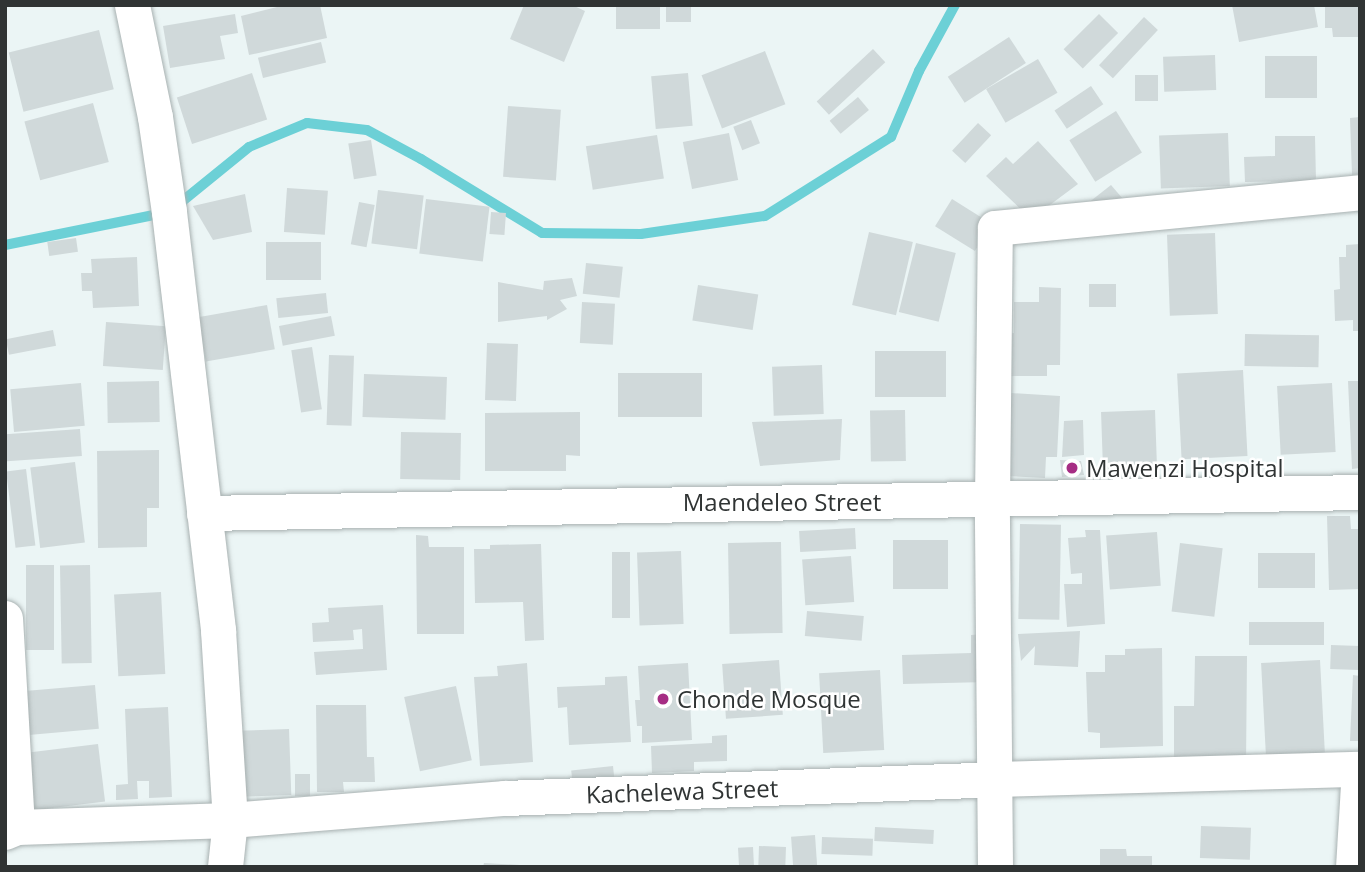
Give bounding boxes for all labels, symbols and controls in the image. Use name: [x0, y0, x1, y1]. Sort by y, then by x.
place label: Mawenzi Hospital: [1086, 454, 1284, 482]
marker: Mawenzi Hospital: [1064, 460, 1080, 476]
street label: Maendeleo Street: [683, 488, 881, 516]
place label: Chonde Mosque: [677, 685, 861, 713]
marker: Chonde Mosque: [655, 691, 671, 707]
street label: Kachelewa Street: [585, 773, 779, 809]

